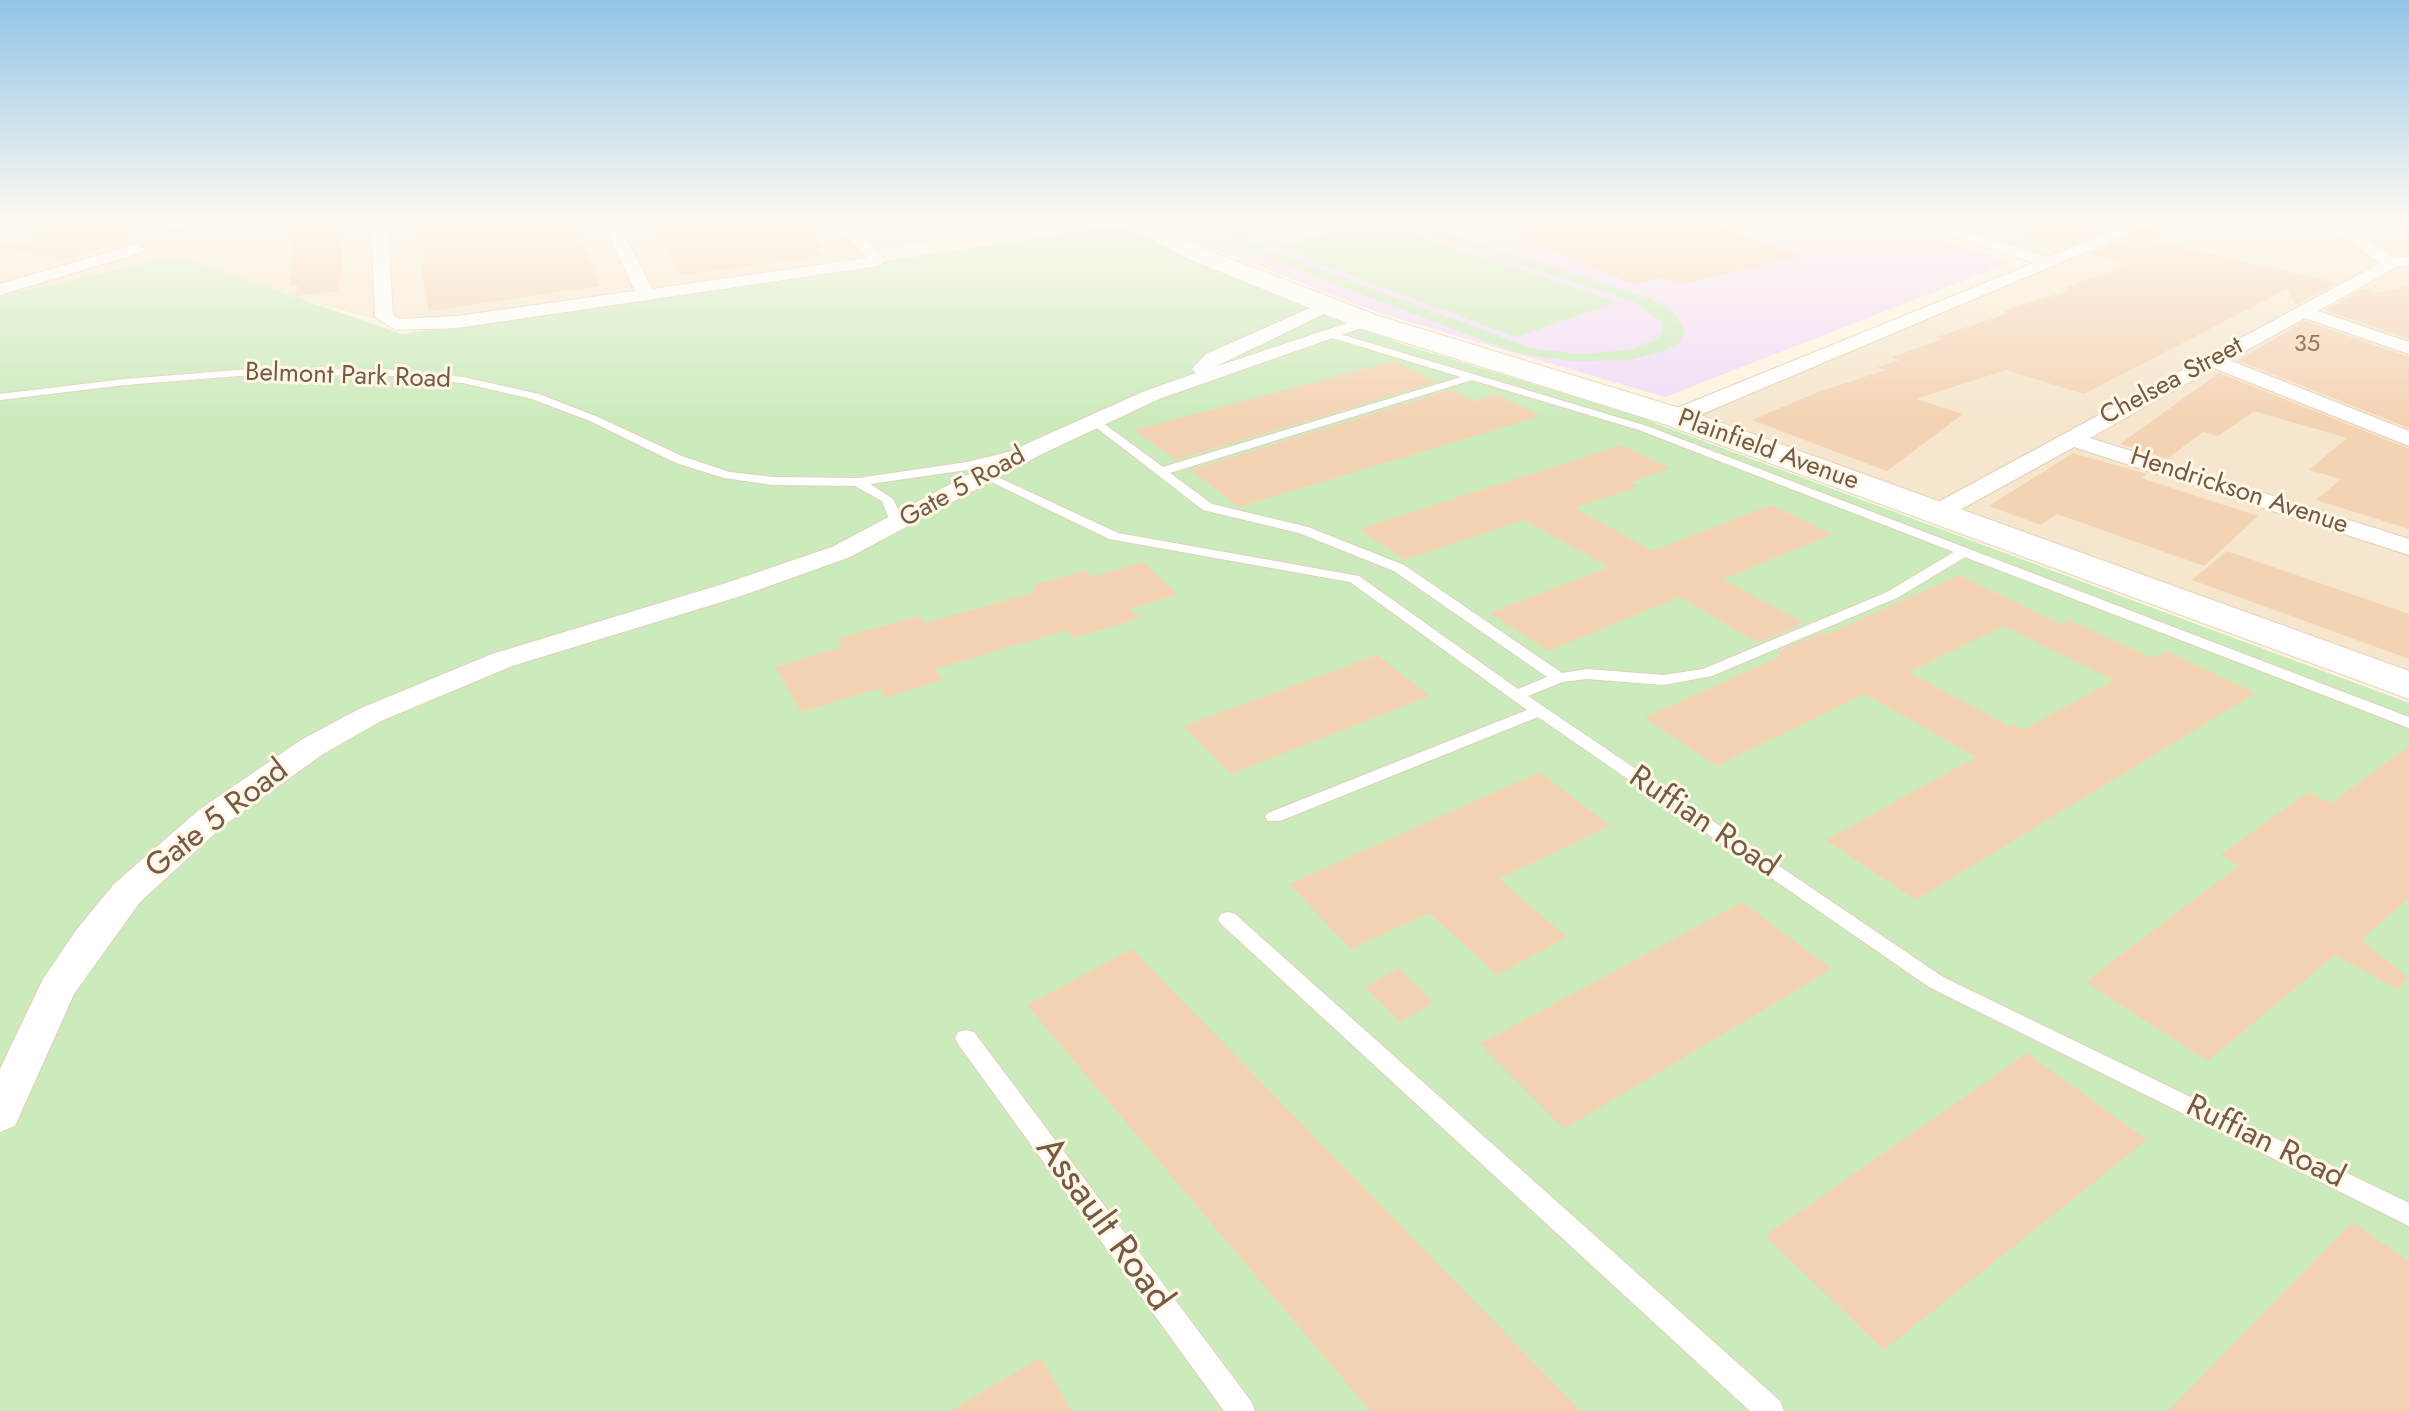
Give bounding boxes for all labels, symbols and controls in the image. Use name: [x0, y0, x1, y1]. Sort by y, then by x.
street label: Chelsea Street: [2095, 331, 2249, 433]
house number: 35: [2294, 331, 2320, 359]
street label: Belmont Park Road: [244, 358, 452, 396]
street label: Plainfield Avenue: [1673, 404, 1863, 498]
street label: Gate 5 Road: [895, 441, 1031, 535]
street label: Hendrickson Avenue: [2126, 442, 2352, 542]
street label: Gate 5 Road: [139, 752, 297, 888]
street label: Ruffian Road: [1621, 759, 1785, 887]
street label: Ruffian Road: [2179, 1088, 2351, 1198]
street label: Assault Road: [1024, 1129, 1182, 1321]

